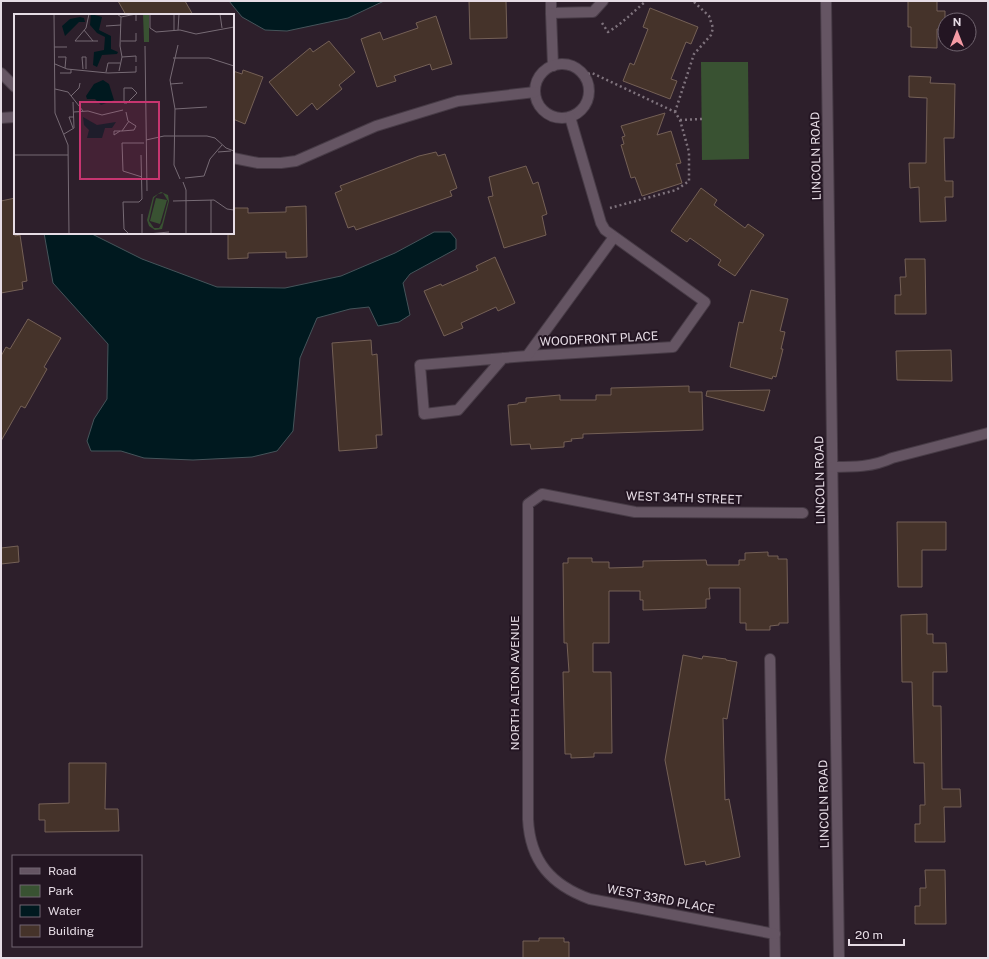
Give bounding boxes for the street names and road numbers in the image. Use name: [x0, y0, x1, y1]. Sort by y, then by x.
street label: LINCOLN ROAD: [808, 112, 824, 200]
street label: WOODFRONT PLACE: [539, 329, 659, 349]
street label: LINCOLN ROAD: [812, 436, 828, 524]
street label: WEST 34TH STREET: [626, 489, 742, 507]
street label: NORTH ALTON AVENUE: [508, 616, 522, 750]
street label: LINCOLN ROAD: [816, 760, 832, 848]
street label: WEST 33RD PLACE: [606, 882, 716, 916]

